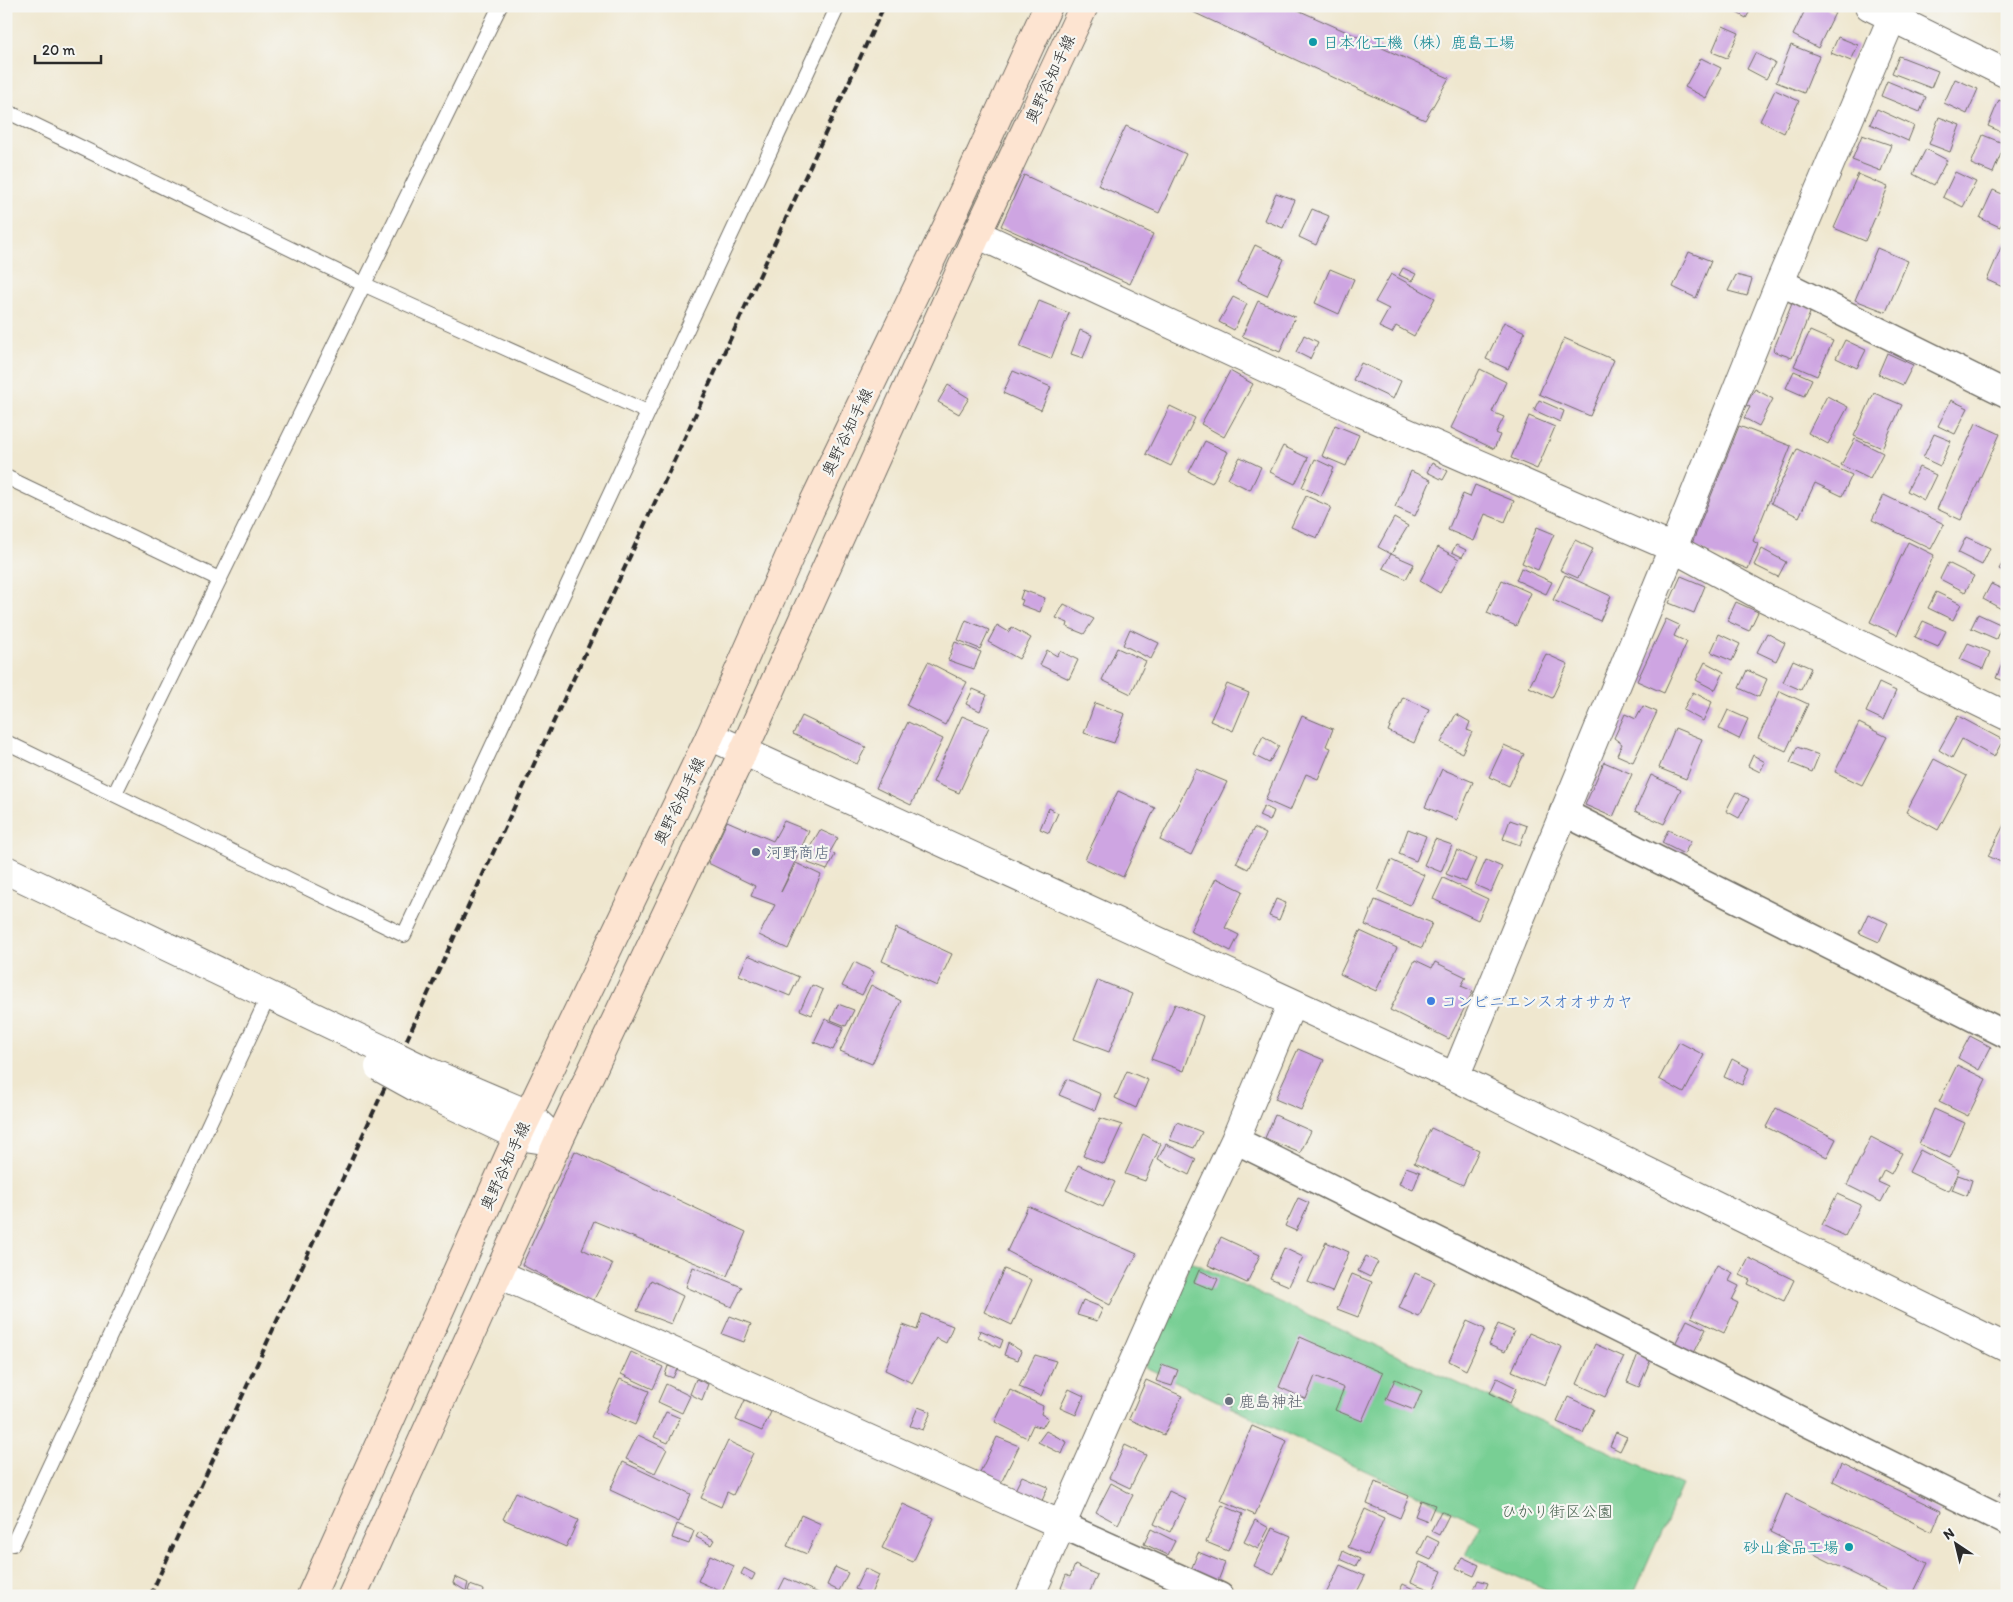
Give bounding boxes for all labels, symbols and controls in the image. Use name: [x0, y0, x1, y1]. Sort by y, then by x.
street label: 奥野谷知手線: [1021, 31, 1079, 127]
scale bar: [35, 32, 101, 64]
place label: 日本化工機（株）鹿島工場: [1323, 33, 1515, 52]
marker: 日本化工機（株）鹿島工場: [1307, 36, 1319, 48]
text: 20 m: [42, 41, 76, 59]
street label: 奥野谷知手線: [817, 385, 877, 479]
street label: 奥野谷知手線: [649, 754, 709, 848]
place label: 河野商店: [766, 843, 830, 862]
marker: 河野商店: [750, 846, 762, 858]
place label: コンビニエンスオオサカヤ: [1441, 992, 1633, 1011]
marker: コンビニエンスオオサカヤ: [1425, 995, 1437, 1007]
street label: 奥野谷知手線: [476, 1118, 534, 1214]
place label: 鹿島神社: [1239, 1392, 1303, 1411]
marker: 鹿島神社: [1223, 1395, 1235, 1407]
park label: ひかり街区公園: [1501, 1502, 1613, 1521]
north arrow: [1930, 1520, 1980, 1570]
text: N: [1940, 1524, 1958, 1543]
place label: 砂山食品工場: [1743, 1538, 1839, 1557]
marker: 砂山食品工場: [1843, 1541, 1855, 1553]

